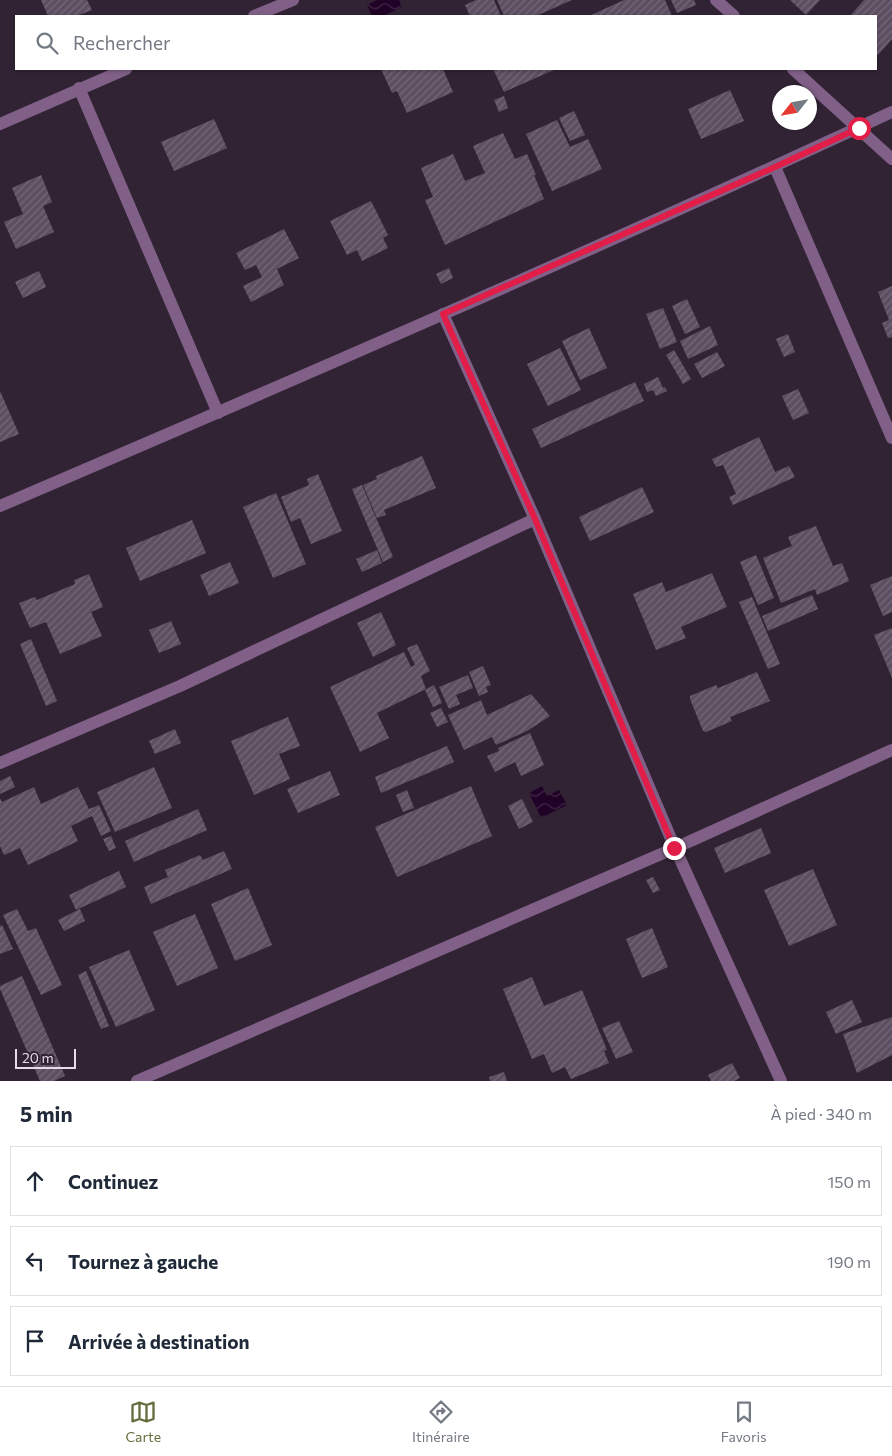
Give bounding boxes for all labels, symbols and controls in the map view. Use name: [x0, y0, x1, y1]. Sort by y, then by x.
search box: [15, 15, 877, 70]
icon: search: [33, 29, 61, 57]
text: Rechercher: [73, 31, 171, 54]
north arrow: [772, 85, 817, 130]
route start: [848, 117, 871, 140]
route end: [663, 837, 686, 860]
scale bar: [15, 1046, 76, 1069]
text: 20 m: [22, 1049, 54, 1066]
text: 5 min: [20, 1101, 73, 1126]
text: À pied · 340 m: [771, 1104, 872, 1123]
icon: ahead: [21, 1167, 49, 1195]
text: Continuez: [68, 1170, 158, 1193]
text: 150 m: [828, 1172, 871, 1191]
icon: left: [21, 1247, 49, 1275]
text: Tournez à gauche: [68, 1250, 218, 1273]
text: 190 m: [827, 1252, 871, 1271]
icon: arrive: [21, 1327, 49, 1355]
text: Arrivée à destination: [68, 1330, 250, 1353]
tab: Carte: [125, 1398, 161, 1445]
tab: Itinéraire: [412, 1398, 470, 1445]
tab: Favoris: [721, 1398, 767, 1445]

